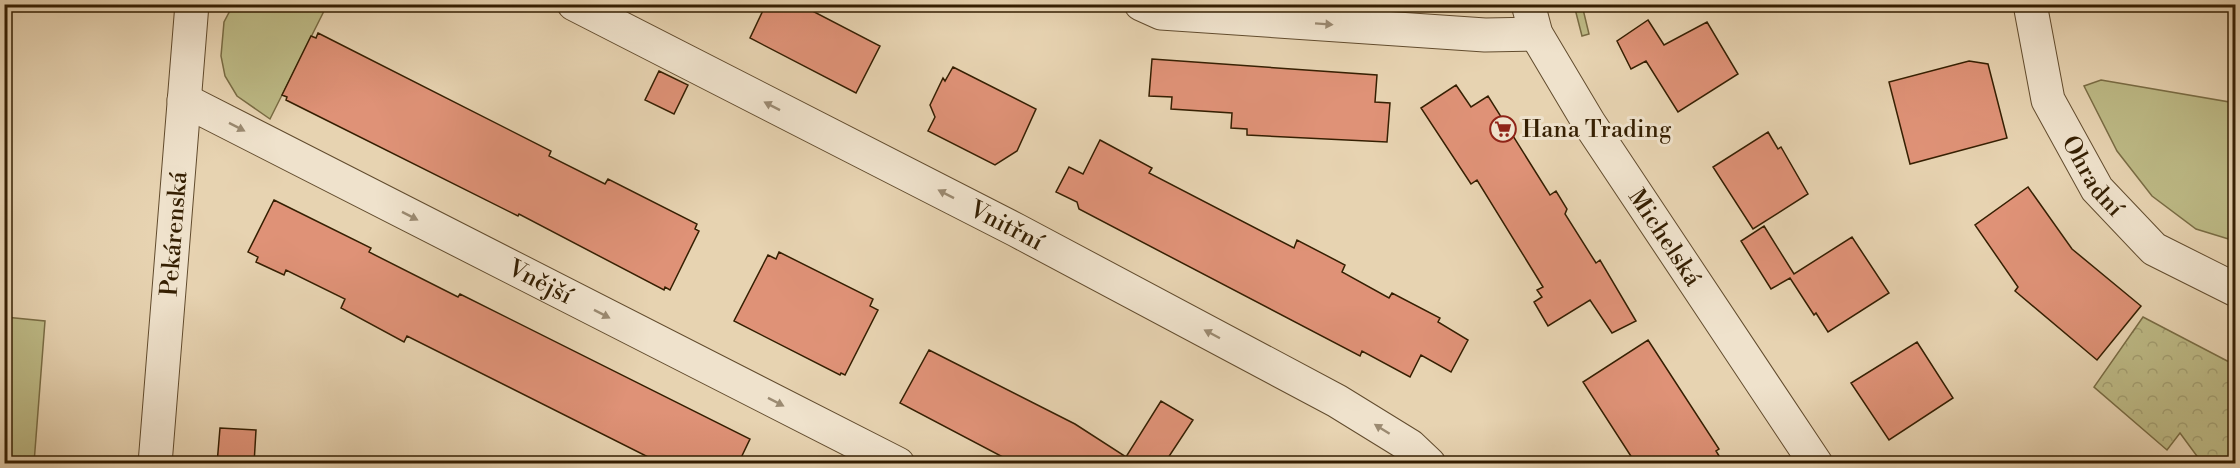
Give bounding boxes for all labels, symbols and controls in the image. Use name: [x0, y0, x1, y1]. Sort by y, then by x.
one-way arrow: [1314, 19, 1333, 29]
one-way arrow: [764, 101, 781, 111]
supermarket icon: Hana Trading: [1488, 114, 1518, 144]
place label: Hana Trading: [1522, 115, 1672, 145]
one-way arrow: [228, 122, 245, 132]
street label: Ohradní: [2055, 131, 2130, 224]
street label: Pekárenská: [155, 169, 195, 297]
street label: Michelská: [1621, 184, 1708, 293]
one-way arrow: [938, 190, 955, 199]
street label: Vnitřní: [963, 194, 1049, 258]
one-way arrow: [402, 211, 419, 221]
street label: Vnější: [502, 253, 578, 312]
one-way arrow: [594, 309, 611, 319]
one-way arrow: [1203, 329, 1220, 339]
one-way arrow: [768, 398, 785, 407]
one-way arrow: [1374, 423, 1390, 434]

